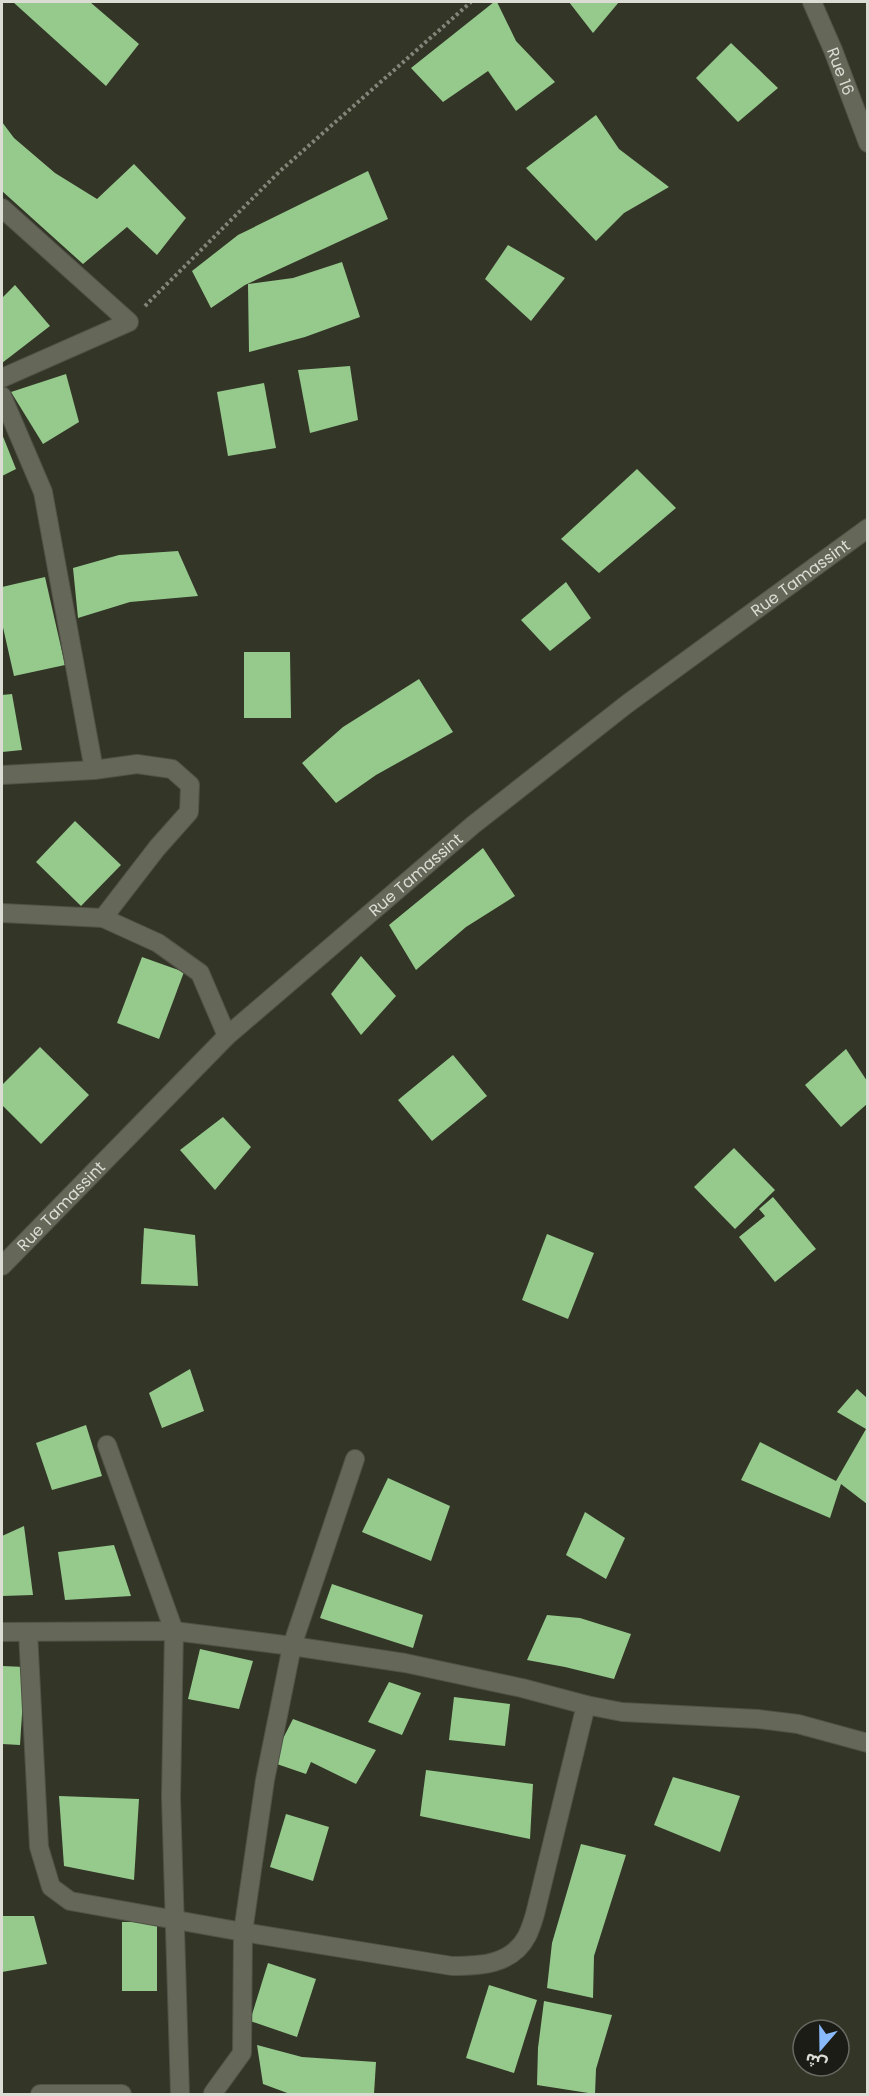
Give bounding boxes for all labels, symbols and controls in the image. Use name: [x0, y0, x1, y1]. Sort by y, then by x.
street label: Rue 16: [821, 44, 860, 98]
street label: Rue Tamassint: [746, 534, 855, 622]
street label: Rue Tamassint: [363, 827, 468, 921]
street label: Rue Tamassint: [11, 1156, 110, 1256]
north arrow: [791, 2018, 851, 2078]
text: ش: [802, 2047, 830, 2076]

